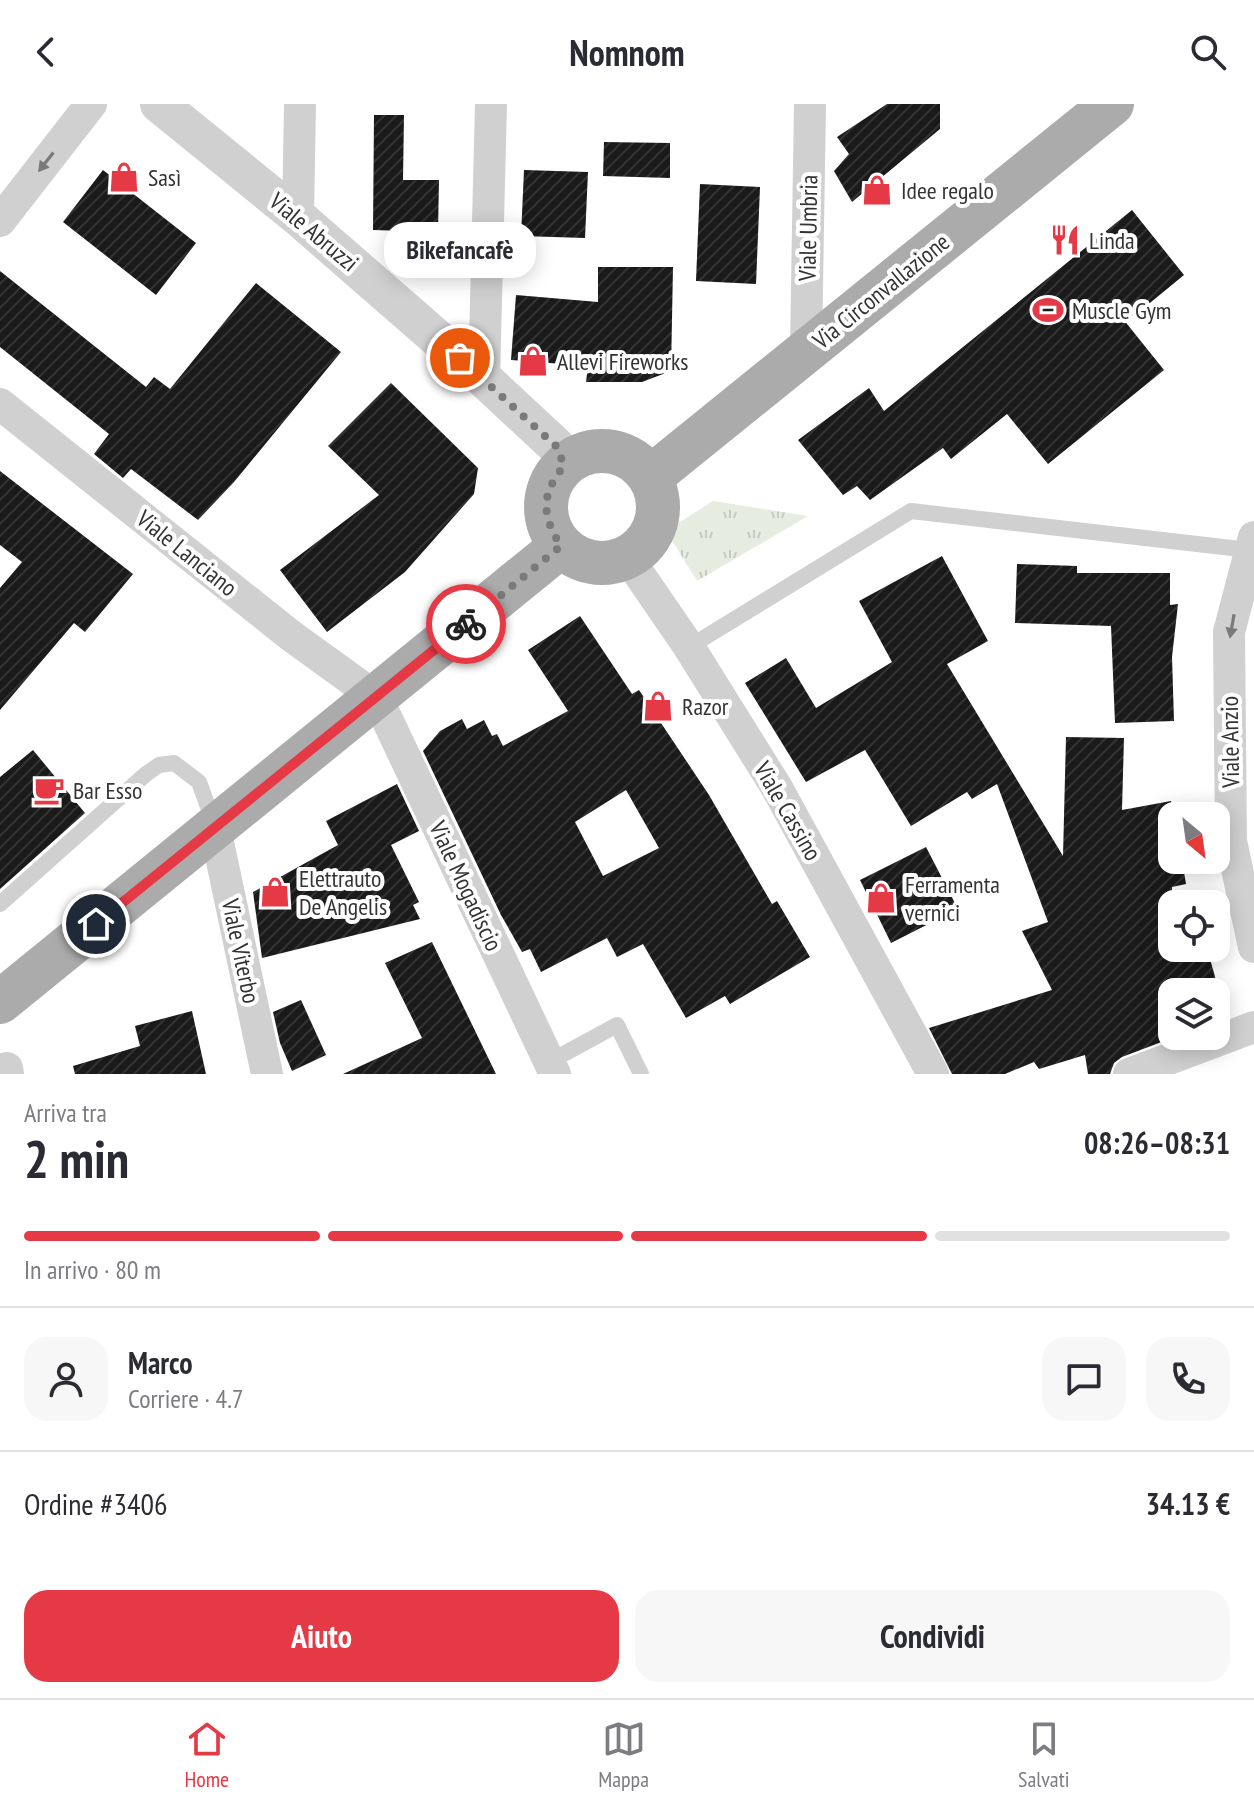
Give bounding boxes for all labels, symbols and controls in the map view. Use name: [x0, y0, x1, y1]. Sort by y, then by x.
text: Nomnom: [569, 29, 685, 76]
icon: back: [24, 30, 68, 74]
icon: search: [1186, 30, 1230, 74]
one-way arrow: [38, 152, 54, 172]
shop icon: Sasì: [107, 160, 141, 194]
place label: Sasì: [148, 162, 181, 193]
shop icon: Idee regalo: [860, 173, 894, 207]
street label: Viale Umbria: [792, 175, 824, 282]
place label: Idee regalo: [901, 175, 994, 206]
street label: Viale Abruzzi: [262, 185, 365, 278]
callout: Bikefancafè: [384, 222, 536, 278]
restaurant icon: Linda: [1048, 223, 1082, 257]
place label: Linda: [1089, 225, 1135, 256]
street label: Via Circonvallazione: [806, 226, 956, 356]
text: Bikefancafè: [406, 233, 514, 266]
sports icon: Muscle Gym: [1031, 293, 1065, 327]
place label: Muscle Gym: [1072, 295, 1171, 326]
pin: [426, 324, 494, 392]
icon: bag: [438, 336, 482, 380]
shop icon: Allevi Fireworks: [516, 344, 550, 378]
place label: Allevi Fireworks: [557, 346, 688, 377]
street label: Viale Lanciano: [130, 502, 244, 603]
courier: [426, 584, 506, 664]
icon: bike: [444, 602, 488, 646]
one-way arrow: [1225, 614, 1237, 639]
shop icon: Razor: [641, 689, 675, 723]
place label: Razor: [682, 691, 729, 722]
street label: Viale Anzio: [1214, 696, 1246, 789]
street label: Viale Cassino: [747, 755, 829, 866]
cafe icon: Bar Esso: [32, 773, 66, 807]
place label: Bar Esso: [73, 775, 142, 806]
north arrow: [1158, 802, 1230, 874]
map controls: [1158, 802, 1230, 1050]
street label: Viale Mogadiscio: [422, 815, 510, 956]
place label: Elettrauto De Angelis: [299, 863, 387, 922]
place label: Ferramenta vernici: [905, 869, 1000, 928]
shop icon: Elettrauto De Angelis: [258, 875, 292, 909]
shop icon: Ferramenta vernici: [864, 881, 898, 915]
pin: [62, 890, 130, 958]
button: locate: [1158, 890, 1230, 962]
street label: Viale Viterbo: [215, 895, 267, 1006]
icon: home: [74, 902, 118, 946]
button: layers: [1158, 978, 1230, 1050]
text: Arriva tra: [24, 1096, 107, 1129]
text: 08:26–08:31: [1084, 1123, 1230, 1162]
text: 2 min: [24, 1125, 129, 1192]
text: In arrivo · 80 m: [24, 1253, 161, 1286]
button: person: [24, 1337, 108, 1421]
button: chat: [1042, 1337, 1126, 1421]
button: phone: [1146, 1337, 1230, 1421]
text: Marco: [128, 1343, 193, 1382]
text: Corriere · 4.7: [128, 1382, 244, 1415]
text: Ordine #3406: [24, 1484, 168, 1523]
text: 34.13 €: [1146, 1484, 1230, 1523]
button: Aiuto: [24, 1590, 619, 1682]
button: Condividi: [635, 1590, 1230, 1682]
tab: Home: [185, 1717, 229, 1793]
tab: Mappa: [598, 1717, 649, 1793]
tab: Salvati: [1018, 1717, 1070, 1793]

